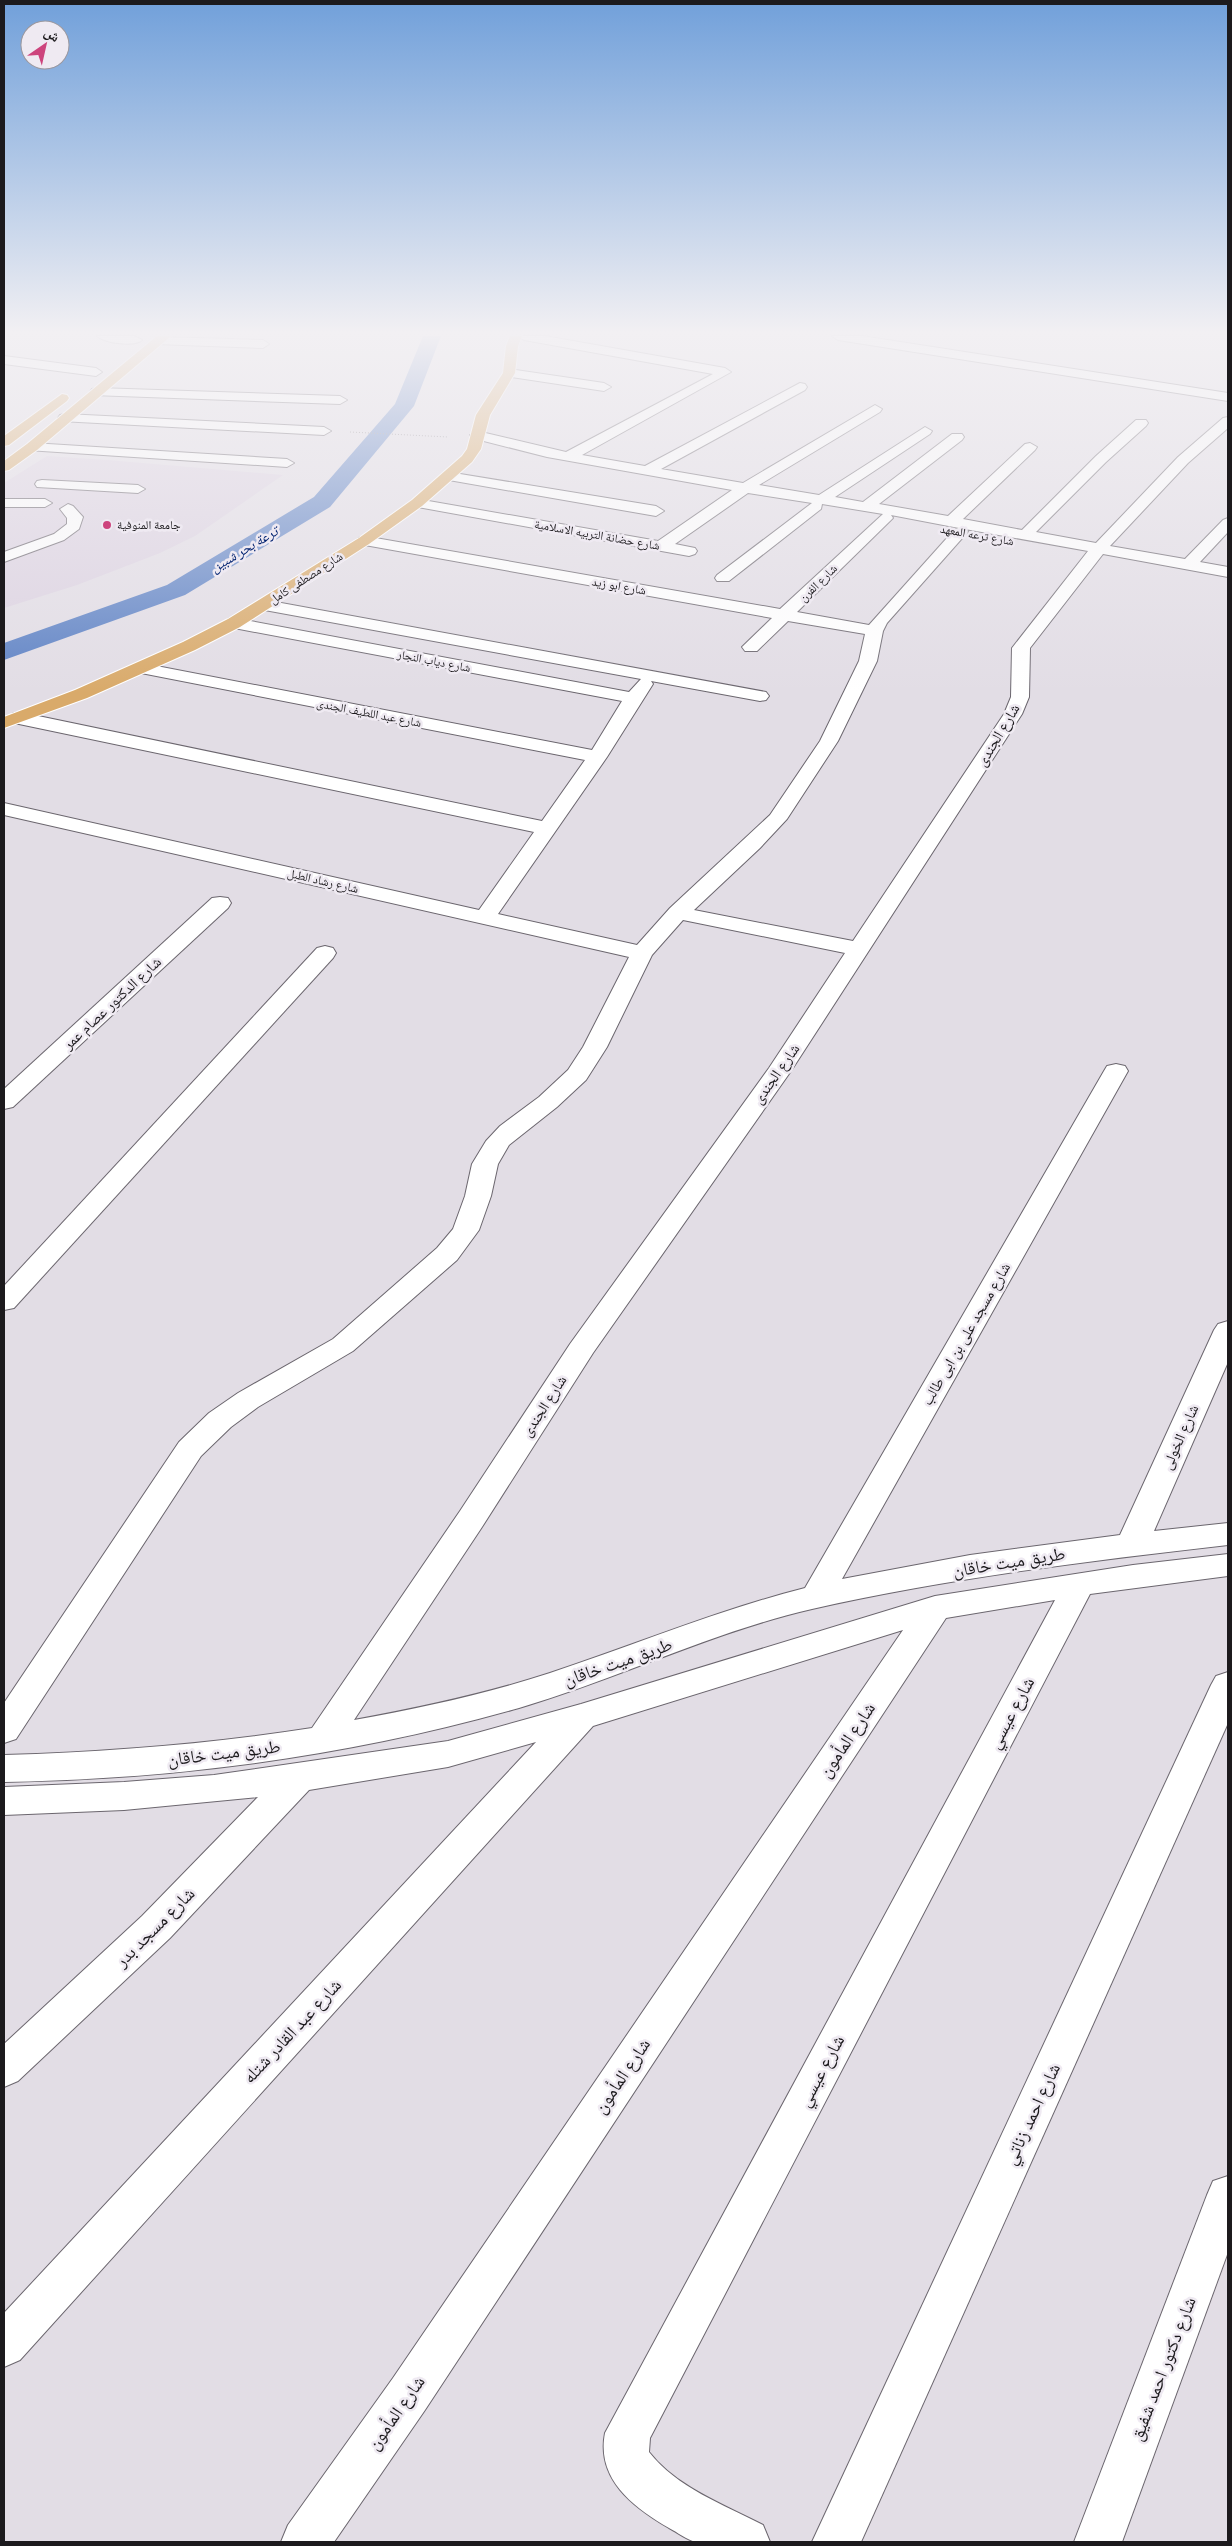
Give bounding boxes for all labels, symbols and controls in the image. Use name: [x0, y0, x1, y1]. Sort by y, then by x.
north arrow: [20, 20, 70, 70]
text: ش: [41, 23, 63, 46]
street label: شارع حضانة التربيه الاسلامية: [533, 517, 661, 554]
place label: جامعة المنوفية: [117, 518, 181, 532]
marker: جامعة المنوفية: [101, 519, 113, 531]
water label: ترعة بحر شبين: [208, 521, 283, 576]
street label: شارع ترعه المعهد: [939, 522, 1015, 549]
street label: شارع مصطفى كامل: [267, 549, 346, 608]
street label: شارع الفرن: [796, 561, 841, 605]
street label: شارع ابو زيد: [591, 574, 647, 599]
street label: شارع دياب النجار: [395, 647, 472, 676]
street label: شارع عبد اللطيف الجندى: [315, 696, 423, 731]
street label: شارع الجندى: [972, 700, 1025, 770]
street label: شارع رشاد الطبل: [286, 866, 360, 897]
street label: شارع الدكتور عصام عمر: [58, 953, 166, 1055]
street label: شارع الجندى: [749, 1040, 804, 1108]
street label: شارع مسجد على بن ابى طالب: [918, 1259, 1015, 1409]
street label: شارع الجندى: [518, 1372, 571, 1441]
street label: شارع الخولى: [1158, 1402, 1203, 1473]
street label: طريق ميت خاقان: [951, 1542, 1067, 1582]
street label: طريق ميت خاقان: [561, 1633, 675, 1691]
street label: شارع عيسي: [983, 1673, 1042, 1754]
street label: شارع المأمون: [814, 1698, 880, 1782]
street label: طريق ميت خاقان: [166, 1735, 282, 1771]
street label: شارع مسجد بدر: [110, 1882, 200, 1972]
street label: شارع عبد القادر شتله: [238, 1974, 346, 2088]
street label: شارع عيسي: [793, 2031, 852, 2112]
street label: شارع المأمون: [589, 2034, 655, 2118]
street label: شارع احمد زناتي: [999, 2060, 1068, 2170]
street label: شارع دكتور احمد شفيق: [1125, 2294, 1201, 2444]
street label: شارع المأمون: [362, 2372, 430, 2454]

